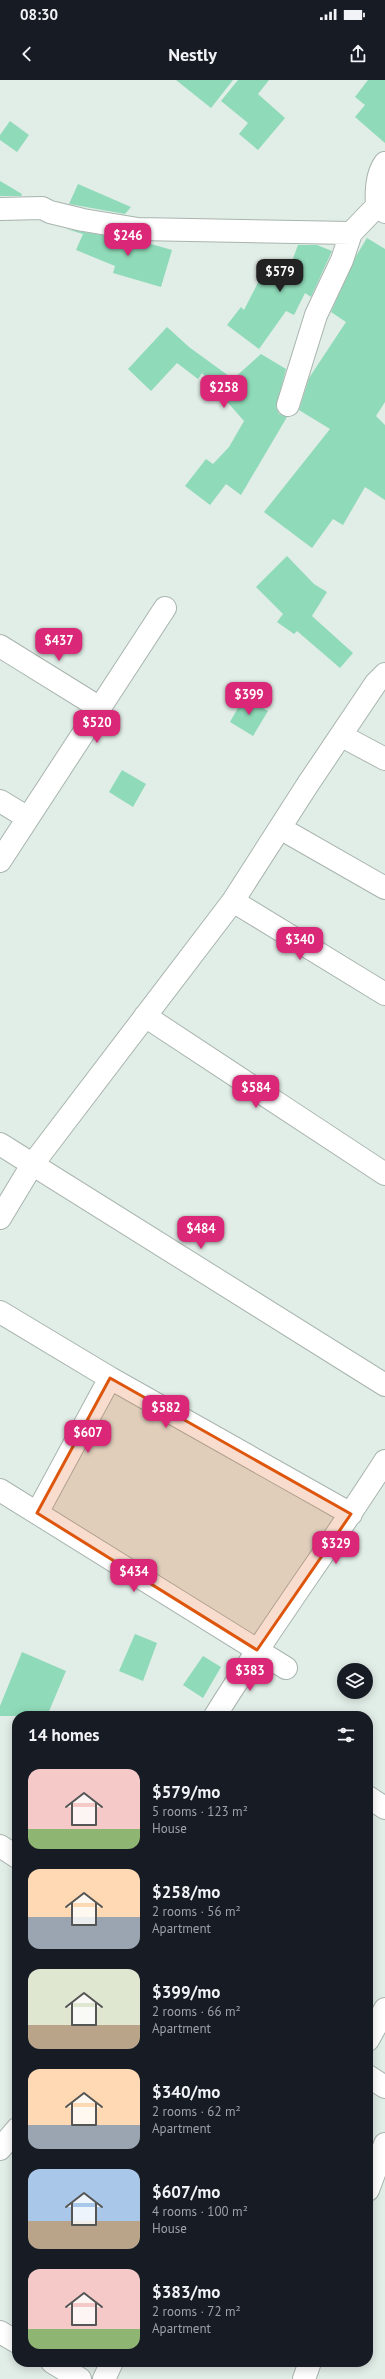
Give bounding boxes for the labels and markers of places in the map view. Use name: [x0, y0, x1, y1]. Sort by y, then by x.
pin: $246: [104, 223, 152, 257]
pin: $579: [256, 259, 304, 293]
pin: $258: [200, 375, 248, 409]
pin: $437: [35, 628, 83, 662]
pin: $399: [225, 682, 273, 716]
pin: $520: [73, 710, 121, 744]
pin: $340: [276, 927, 324, 961]
pin: $584: [232, 1075, 280, 1109]
pin: $484: [177, 1216, 225, 1250]
pin: $582: [142, 1395, 190, 1429]
pin: $607: [64, 1420, 112, 1454]
pin: $329: [312, 1531, 360, 1565]
pin: $434: [110, 1559, 158, 1593]
pin: $383: [226, 1658, 274, 1692]

